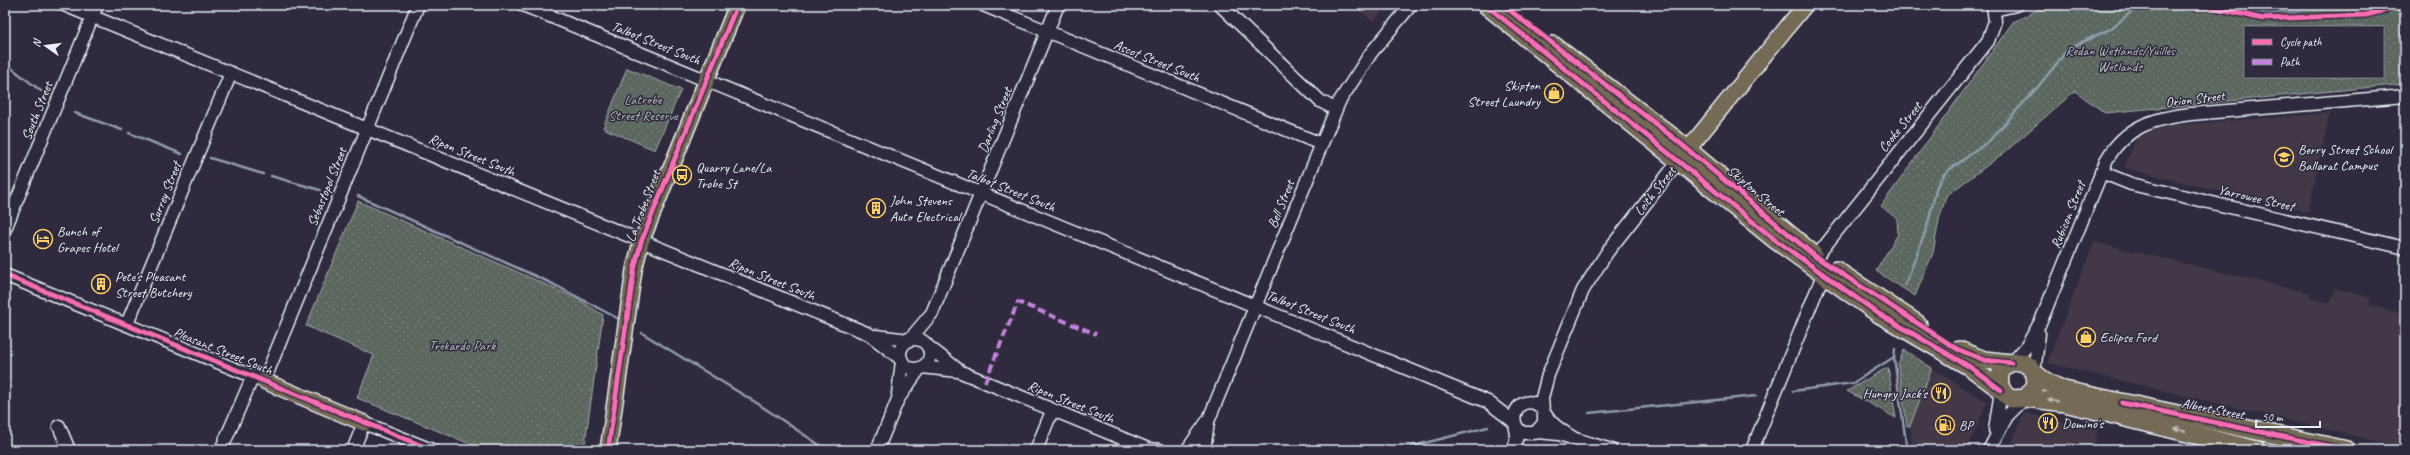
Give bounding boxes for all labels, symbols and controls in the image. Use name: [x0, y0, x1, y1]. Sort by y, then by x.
street label: Talbot Street South: [609, 17, 704, 69]
north arrow: [26, 26, 66, 66]
legend: [2244, 26, 2384, 78]
text: Cycle path: [2280, 34, 2322, 50]
text: N: [29, 36, 44, 49]
street label: Ascot Street South: [1112, 36, 1203, 86]
park label: Redan Wetlands/Yuilles Wetlands: [2065, 42, 2176, 75]
text: Path: [2280, 54, 2300, 70]
place label: Skipton Street Laundry: [1468, 77, 1541, 110]
street label: South Street: [18, 78, 57, 143]
shop icon: Skipton Street Laundry: [1543, 82, 1565, 104]
street label: Darling Street: [974, 84, 1016, 155]
street label: Orion Street: [2164, 87, 2227, 111]
park label: Latrobe Street Reserve: [608, 91, 679, 124]
street label: Cooke Street: [1875, 97, 1926, 156]
street label: Ripon Street South: [426, 130, 519, 181]
place label: Berry Street School Ballarat Campus: [2298, 141, 2394, 174]
street label: Sebastopol Street: [304, 144, 351, 229]
school or university icon: Berry Street School Ballarat Campus: [2273, 146, 2295, 168]
street label: Surrey Street: [145, 157, 186, 226]
place label: Quarry Lane/La Trobe St: [696, 159, 772, 192]
street label: Leith Street: [1631, 162, 1680, 219]
street label: Skipton Street: [1724, 162, 1789, 221]
bus stop icon: Quarry Lane/La Trobe St: [671, 164, 693, 186]
street label: Talbot Street South: [964, 164, 1059, 216]
street label: La Trobe Street: [622, 167, 665, 244]
street label: Bell Street: [1264, 176, 1299, 231]
street label: Rubicon Street: [2047, 177, 2090, 251]
street label: Yarrowee Street: [2216, 181, 2298, 216]
place label: John Stevens Auto Electrical: [889, 192, 963, 225]
building icon: John Stevens Auto Electrical: [865, 197, 887, 219]
place label: Bunch of Grapes Hotel: [57, 223, 120, 256]
hotel icon: Bunch of Grapes Hotel: [32, 228, 54, 250]
street label: Ripon Street South: [726, 254, 819, 305]
place label: Pete's Pleasant Street Butchery: [115, 268, 193, 301]
building icon: Pete's Pleasant Street Butchery: [90, 273, 112, 295]
street label: Talbot Street South: [1264, 286, 1359, 338]
street label: Pleasant Street South: [171, 323, 276, 379]
shop icon: Eclipse Ford: [2075, 326, 2097, 348]
place label: Eclipse Ford: [2100, 329, 2159, 346]
park label: Trekardo Park: [429, 337, 496, 354]
street label: Ripon Street South: [1025, 377, 1118, 428]
restaurant icon: Hungry Jack's: [1930, 382, 1952, 404]
place label: Hungry Jack's: [1863, 385, 1928, 402]
street label: Albert Street: [2180, 395, 2247, 424]
one-way arrow: [2047, 398, 2059, 404]
scale bar: [2256, 403, 2320, 429]
text: 50 m: [2262, 409, 2284, 425]
restaurant icon: Domino's: [2037, 412, 2059, 434]
fuel station icon: BP: [1934, 414, 1956, 436]
place label: Domino's: [2062, 415, 2105, 432]
place label: BP: [1959, 417, 1975, 434]
one-way arrow: [2174, 427, 2186, 433]

